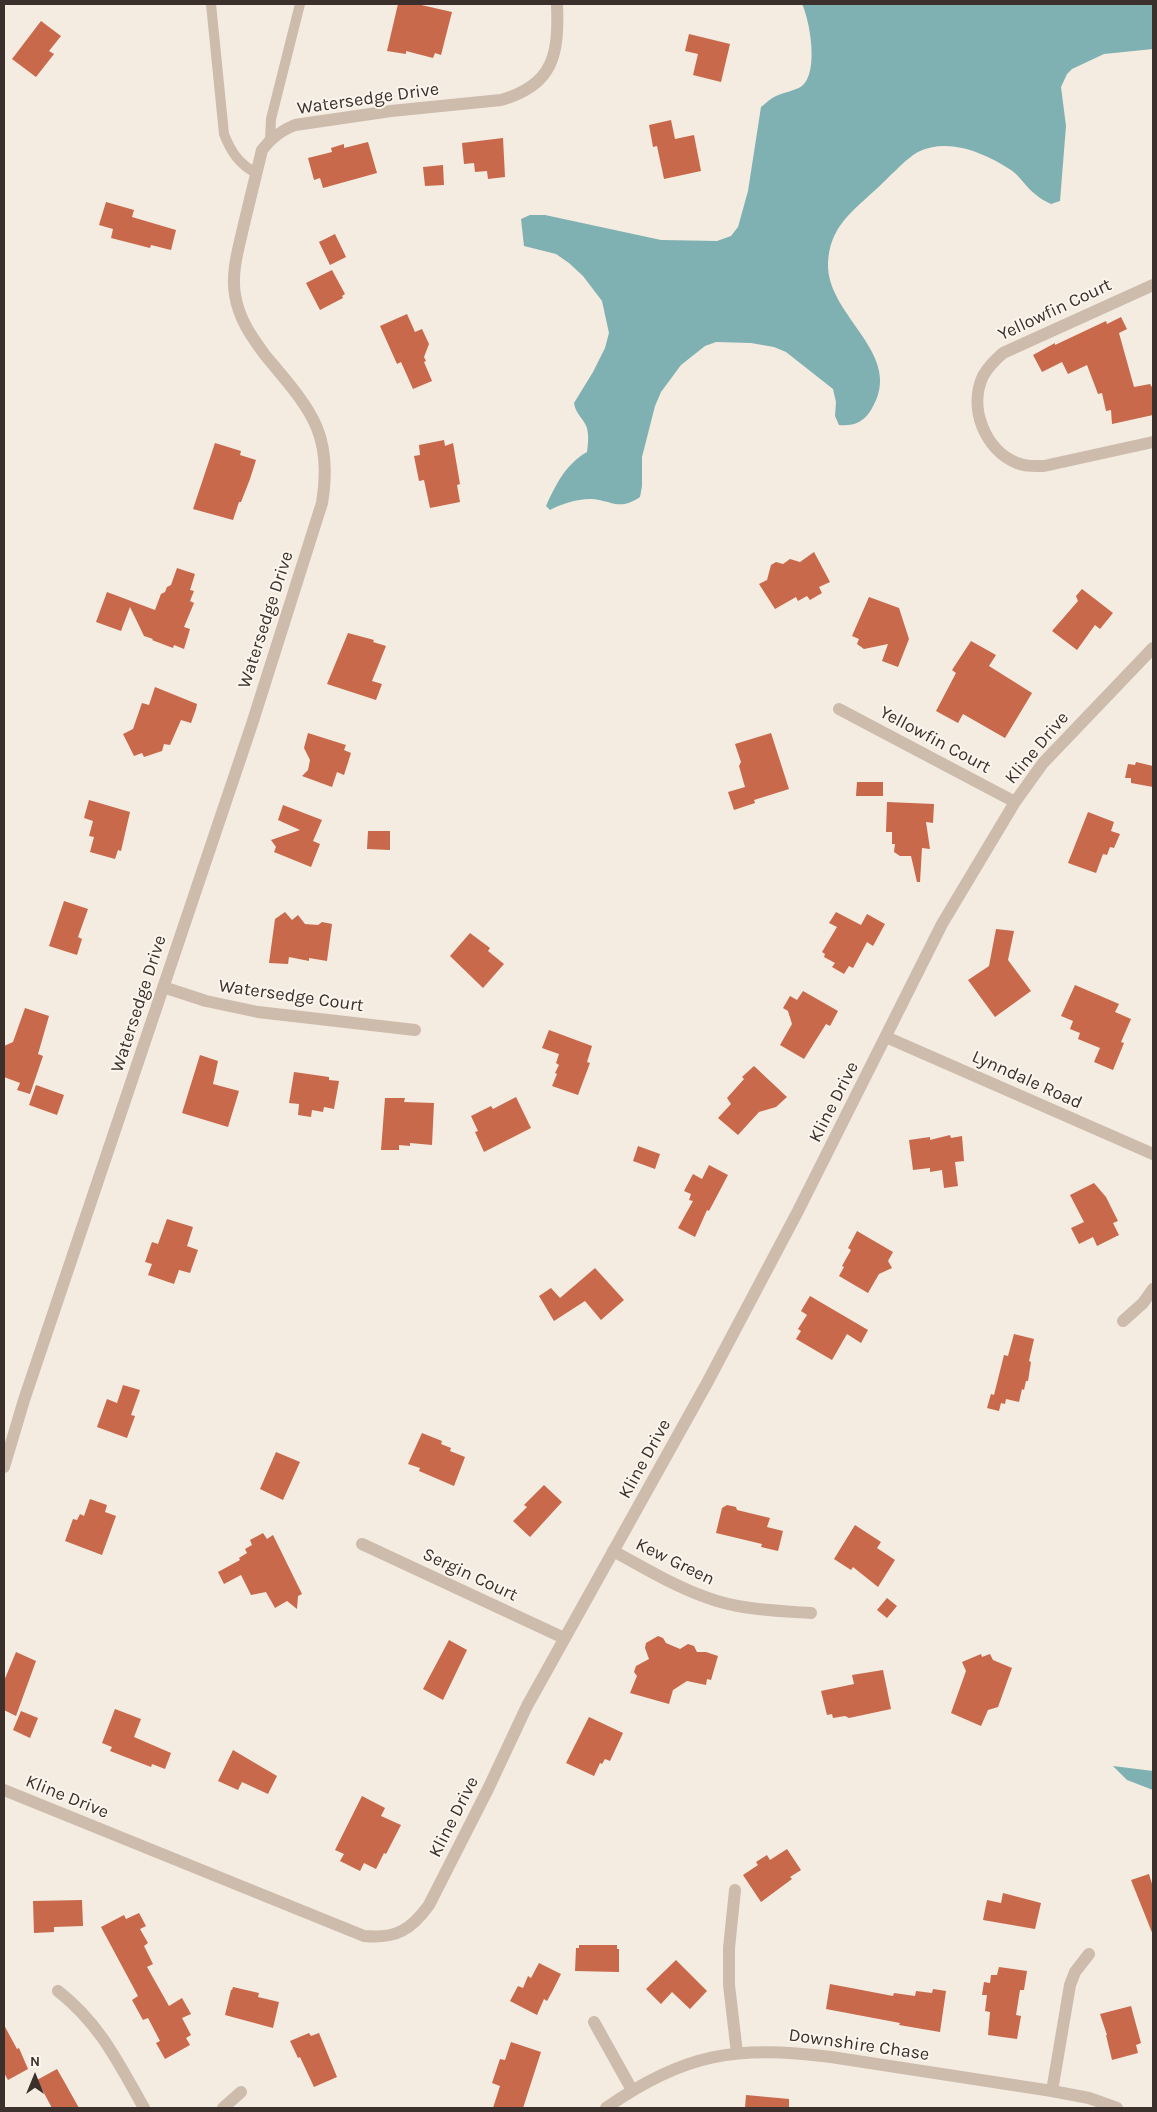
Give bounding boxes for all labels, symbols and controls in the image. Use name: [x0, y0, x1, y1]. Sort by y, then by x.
street label: Watersedge Drive: [296, 78, 440, 120]
street label: Yellowfin Court: [995, 274, 1115, 346]
street label: Watersedge Drive: [234, 549, 298, 691]
street label: Yellowfin Court: [876, 702, 994, 778]
street label: Kline Drive: [1001, 707, 1073, 789]
street label: Watersedge Drive: [107, 933, 171, 1075]
street label: Watersedge Court: [217, 975, 365, 1017]
street label: Lynndale Road: [968, 1046, 1086, 1114]
street label: Kline Drive: [804, 1058, 864, 1146]
street label: Kline Drive: [614, 1415, 676, 1503]
street label: Kew Green: [632, 1534, 718, 1590]
street label: Sergin Court: [419, 1544, 521, 1606]
street label: Kline Drive: [22, 1771, 112, 1823]
street label: Kline Drive: [424, 1773, 484, 1861]
street label: Downshire Chase: [787, 2024, 931, 2066]
north arrow: [10, 2052, 60, 2102]
text: N: [30, 2053, 40, 2070]

